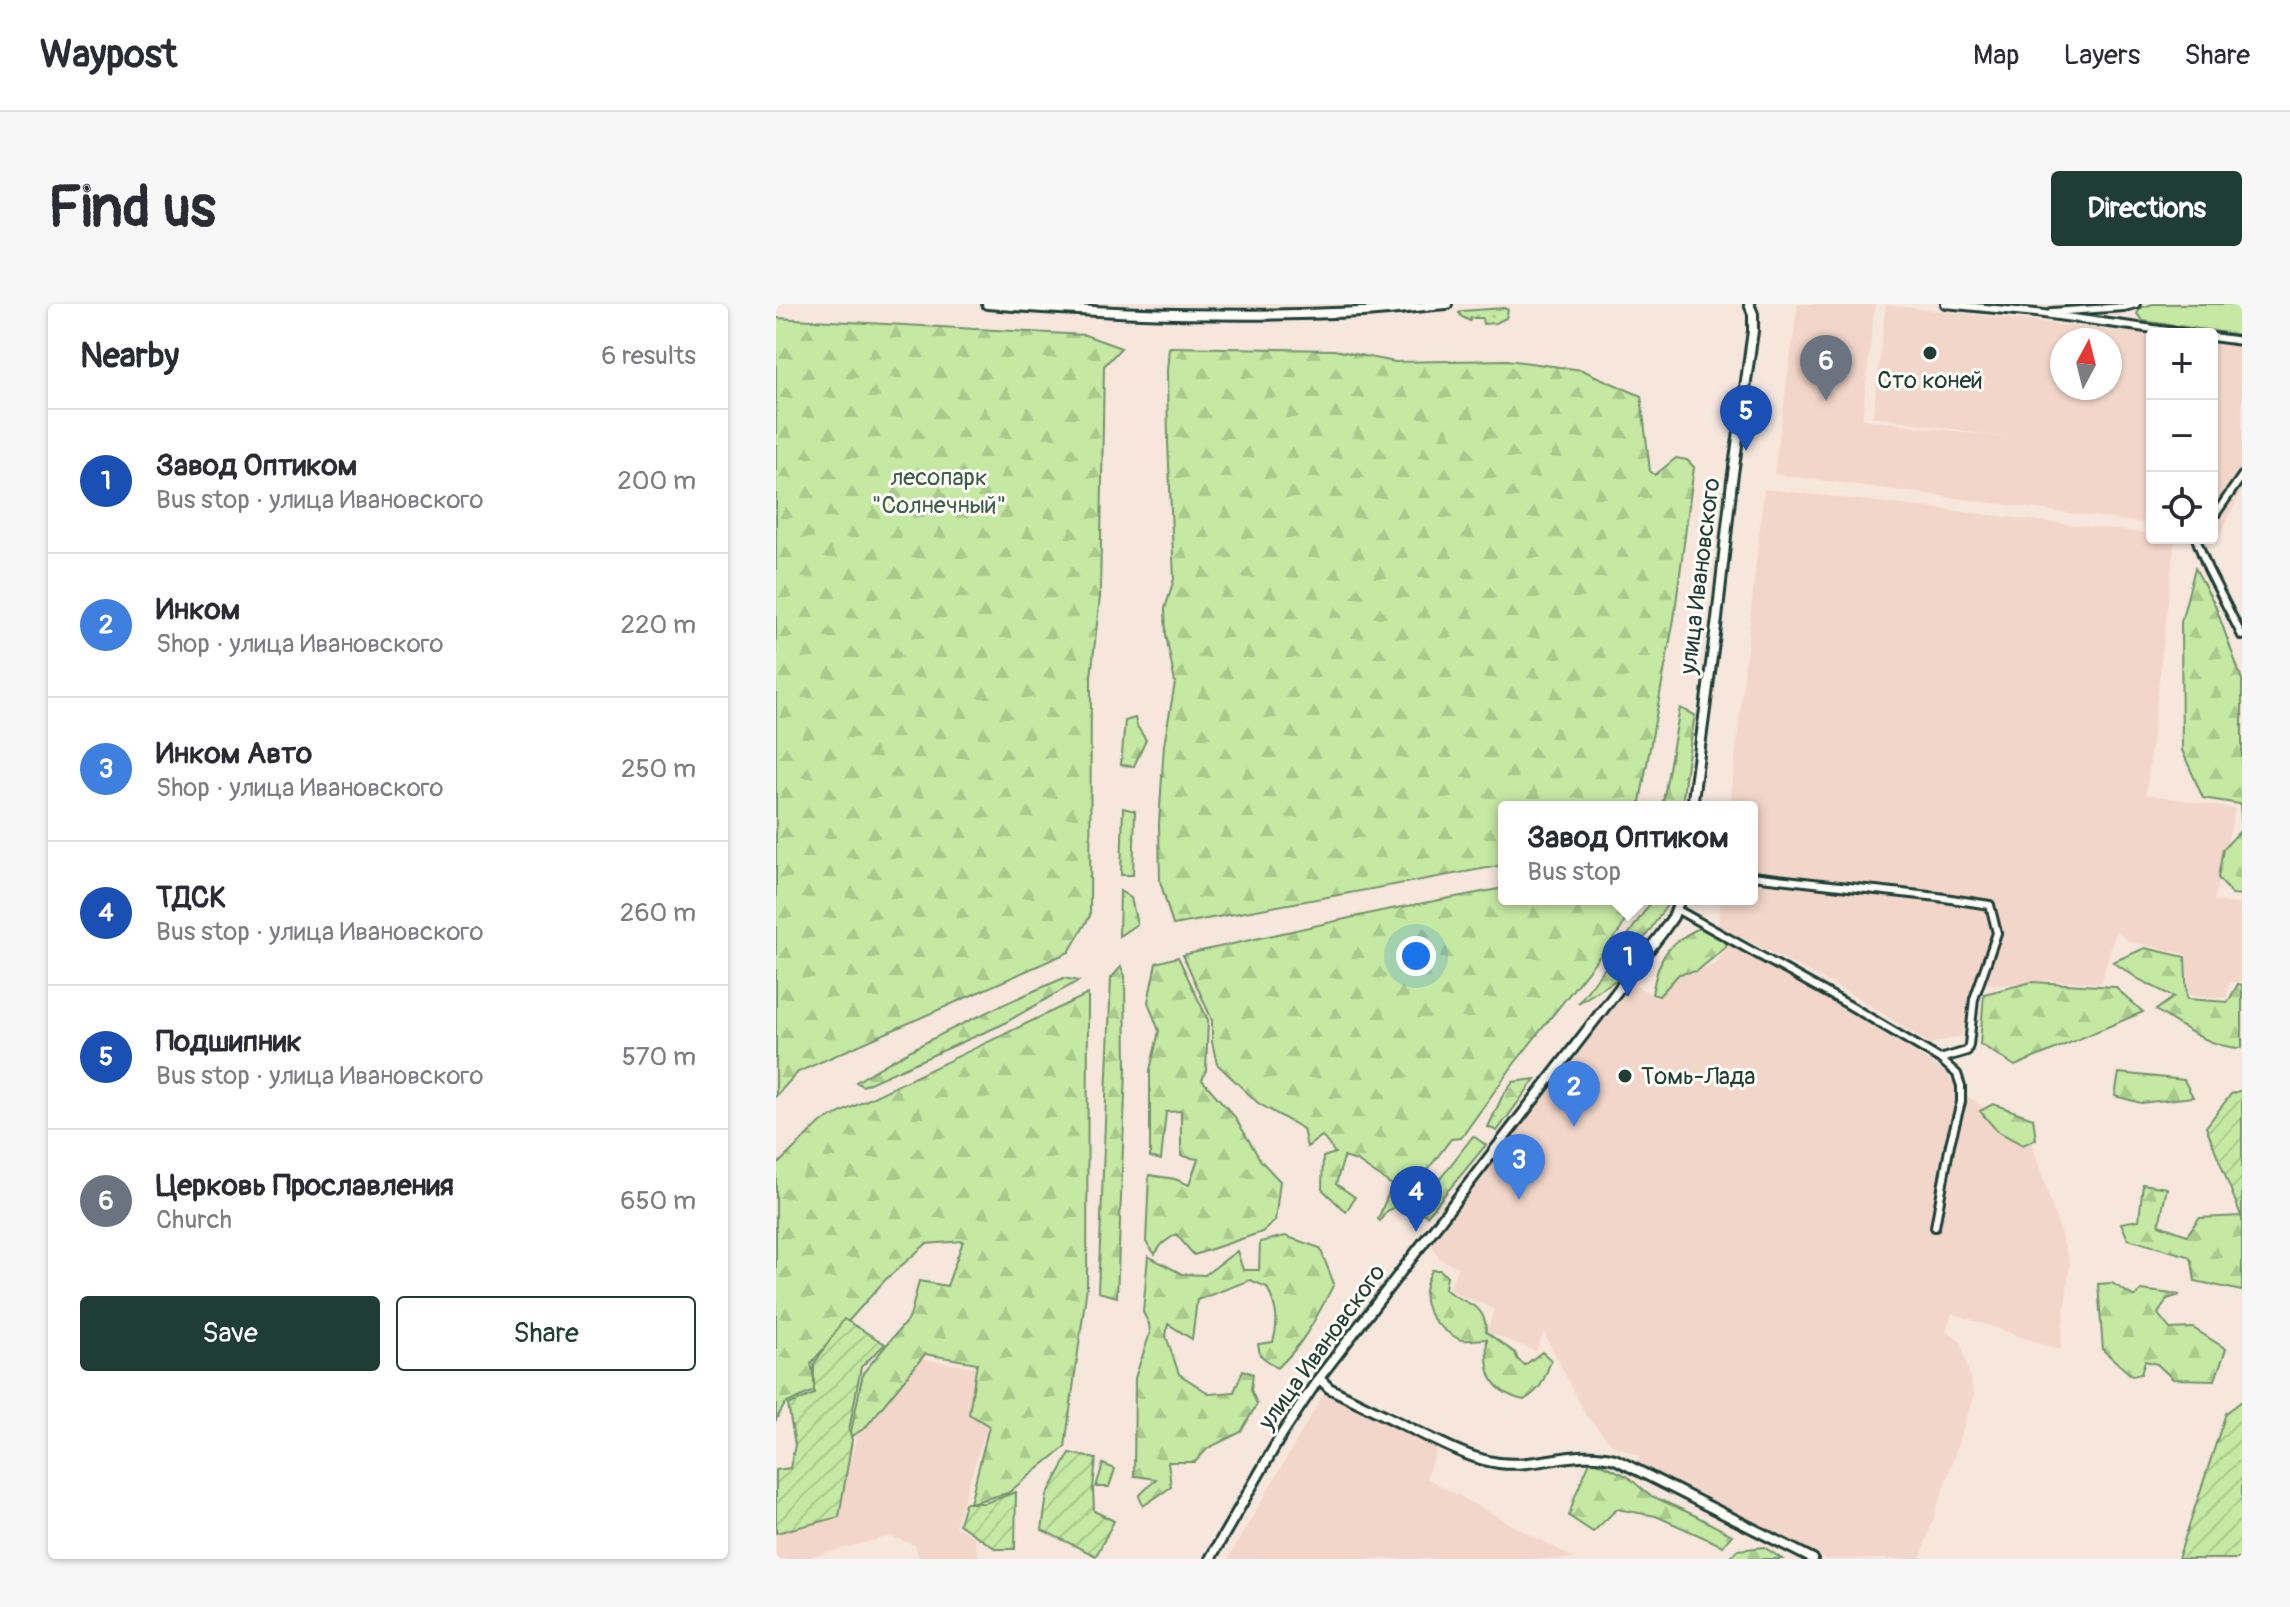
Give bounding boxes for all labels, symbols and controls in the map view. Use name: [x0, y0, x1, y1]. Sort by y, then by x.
text: Waypost: [40, 31, 177, 79]
text: Map: [1973, 38, 2019, 73]
text: Layers: [2063, 38, 2140, 73]
text: Share: [2184, 38, 2250, 73]
button: Directions: [2051, 171, 2242, 246]
text: Find us: [48, 174, 216, 243]
north arrow: [2050, 328, 2122, 400]
map controls: [2146, 328, 2218, 544]
button: +: [2146, 328, 2218, 400]
text: Nearby: [80, 335, 179, 378]
pin: 6: [1800, 335, 1852, 401]
text: 6 results: [601, 340, 696, 372]
marker: Сто коней: [1921, 344, 1939, 362]
place label: Сто коней: [1877, 366, 1983, 395]
pin: 5: [1720, 385, 1772, 451]
button: −: [2146, 400, 2218, 472]
text: Завод Оптиком: [156, 447, 357, 484]
park label: лесопарк "Солнечный": [872, 463, 1006, 520]
text: 1: [101, 465, 111, 497]
text: 200 m: [617, 465, 696, 497]
button: locate: [2146, 472, 2218, 544]
street label: улица Ивановского: [1673, 476, 1726, 677]
text: Bus stop · улица Ивановского: [156, 484, 483, 516]
text: Инком: [156, 591, 240, 628]
text: 2: [99, 609, 113, 641]
text: 220 m: [620, 609, 696, 641]
text: Shop · улица Ивановского: [156, 628, 444, 660]
text: Инком Авто: [156, 735, 312, 772]
text: 3: [99, 753, 113, 785]
text: 250 m: [621, 753, 696, 785]
text: Shop · улица Ивановского: [156, 772, 444, 804]
popup: [1498, 801, 1758, 905]
text: Завод Оптиком: [1527, 819, 1729, 856]
text: Bus stop: [1527, 856, 1621, 888]
text: ТДСК: [156, 879, 226, 916]
text: 4: [98, 897, 114, 929]
text: 260 m: [620, 897, 696, 929]
text: Bus stop · улица Ивановского: [156, 916, 483, 948]
pin: 1: [1602, 931, 1654, 997]
your location: [1396, 936, 1436, 976]
text: Подшипник: [156, 1023, 302, 1060]
text: 5: [99, 1041, 113, 1073]
text: 570 m: [622, 1041, 696, 1073]
text: Bus stop · улица Ивановского: [156, 1060, 483, 1092]
pin: 2: [1548, 1061, 1600, 1127]
place label: Томь-Лада: [1641, 1062, 1755, 1091]
marker: Томь-Лада: [1616, 1067, 1634, 1085]
pin: 3: [1493, 1134, 1545, 1200]
pin: 4: [1390, 1166, 1442, 1232]
text: Церковь Прославления: [156, 1167, 454, 1204]
text: 6: [98, 1185, 114, 1217]
text: 650 m: [620, 1185, 696, 1217]
text: Church: [156, 1204, 232, 1236]
street label: улица Ивановского: [1252, 1258, 1392, 1436]
button: Save: [80, 1296, 380, 1371]
button: Share: [396, 1296, 696, 1371]

